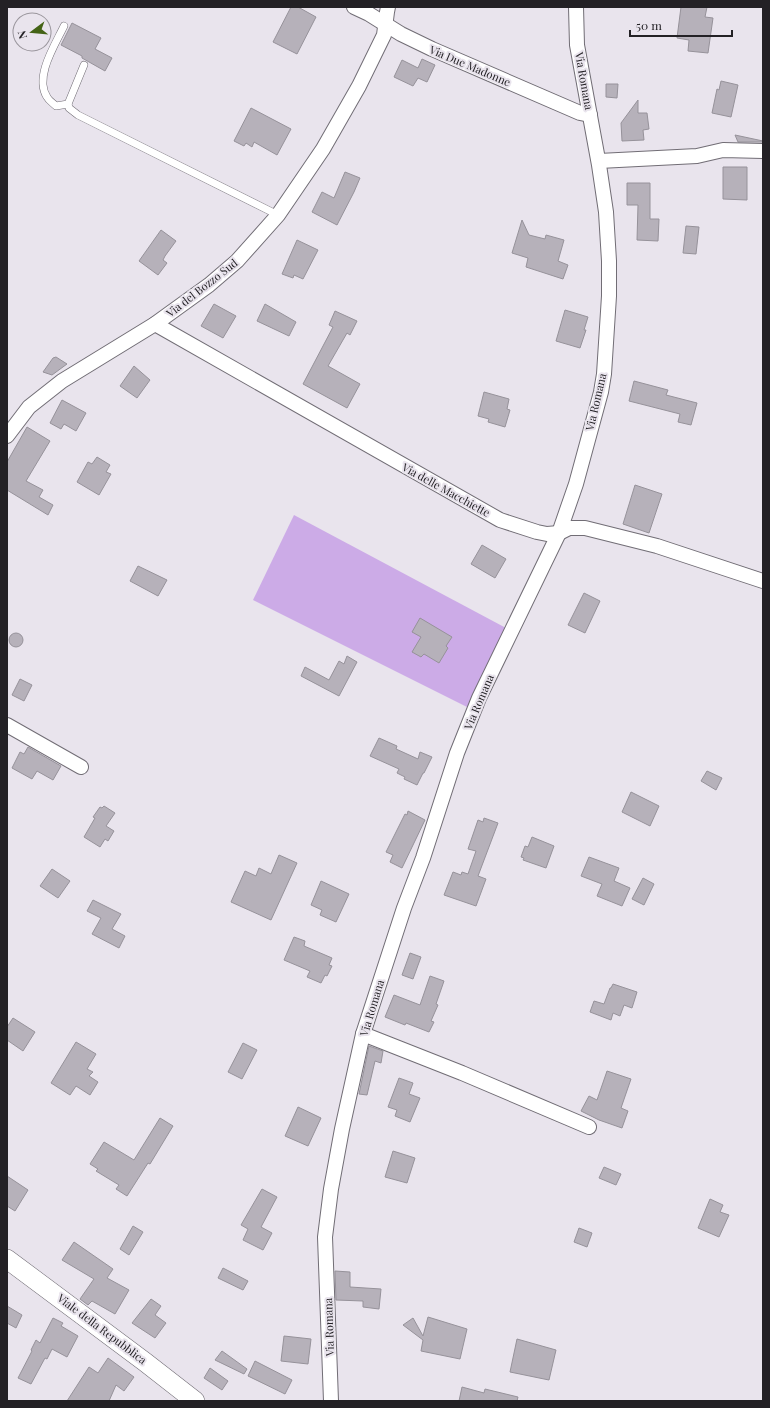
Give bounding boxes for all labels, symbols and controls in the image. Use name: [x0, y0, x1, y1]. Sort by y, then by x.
north arrow: [12, 12, 52, 52]
scale bar: [630, 12, 732, 38]
text: 50 m: [636, 17, 662, 33]
text: N: [14, 29, 30, 41]
street label: Via Due Madonne: [426, 41, 513, 90]
street label: Via Romana: [572, 50, 597, 111]
street label: Via del Bozzo Sud: [162, 255, 241, 321]
street label: Via Romana: [581, 371, 610, 433]
street label: Via delle Macchiette: [399, 459, 493, 520]
street label: Via Romana: [460, 672, 497, 733]
street label: Via Romana: [356, 977, 387, 1039]
street label: Viale della Repubblica: [54, 1290, 150, 1367]
street label: Via Romana: [320, 1297, 337, 1357]

